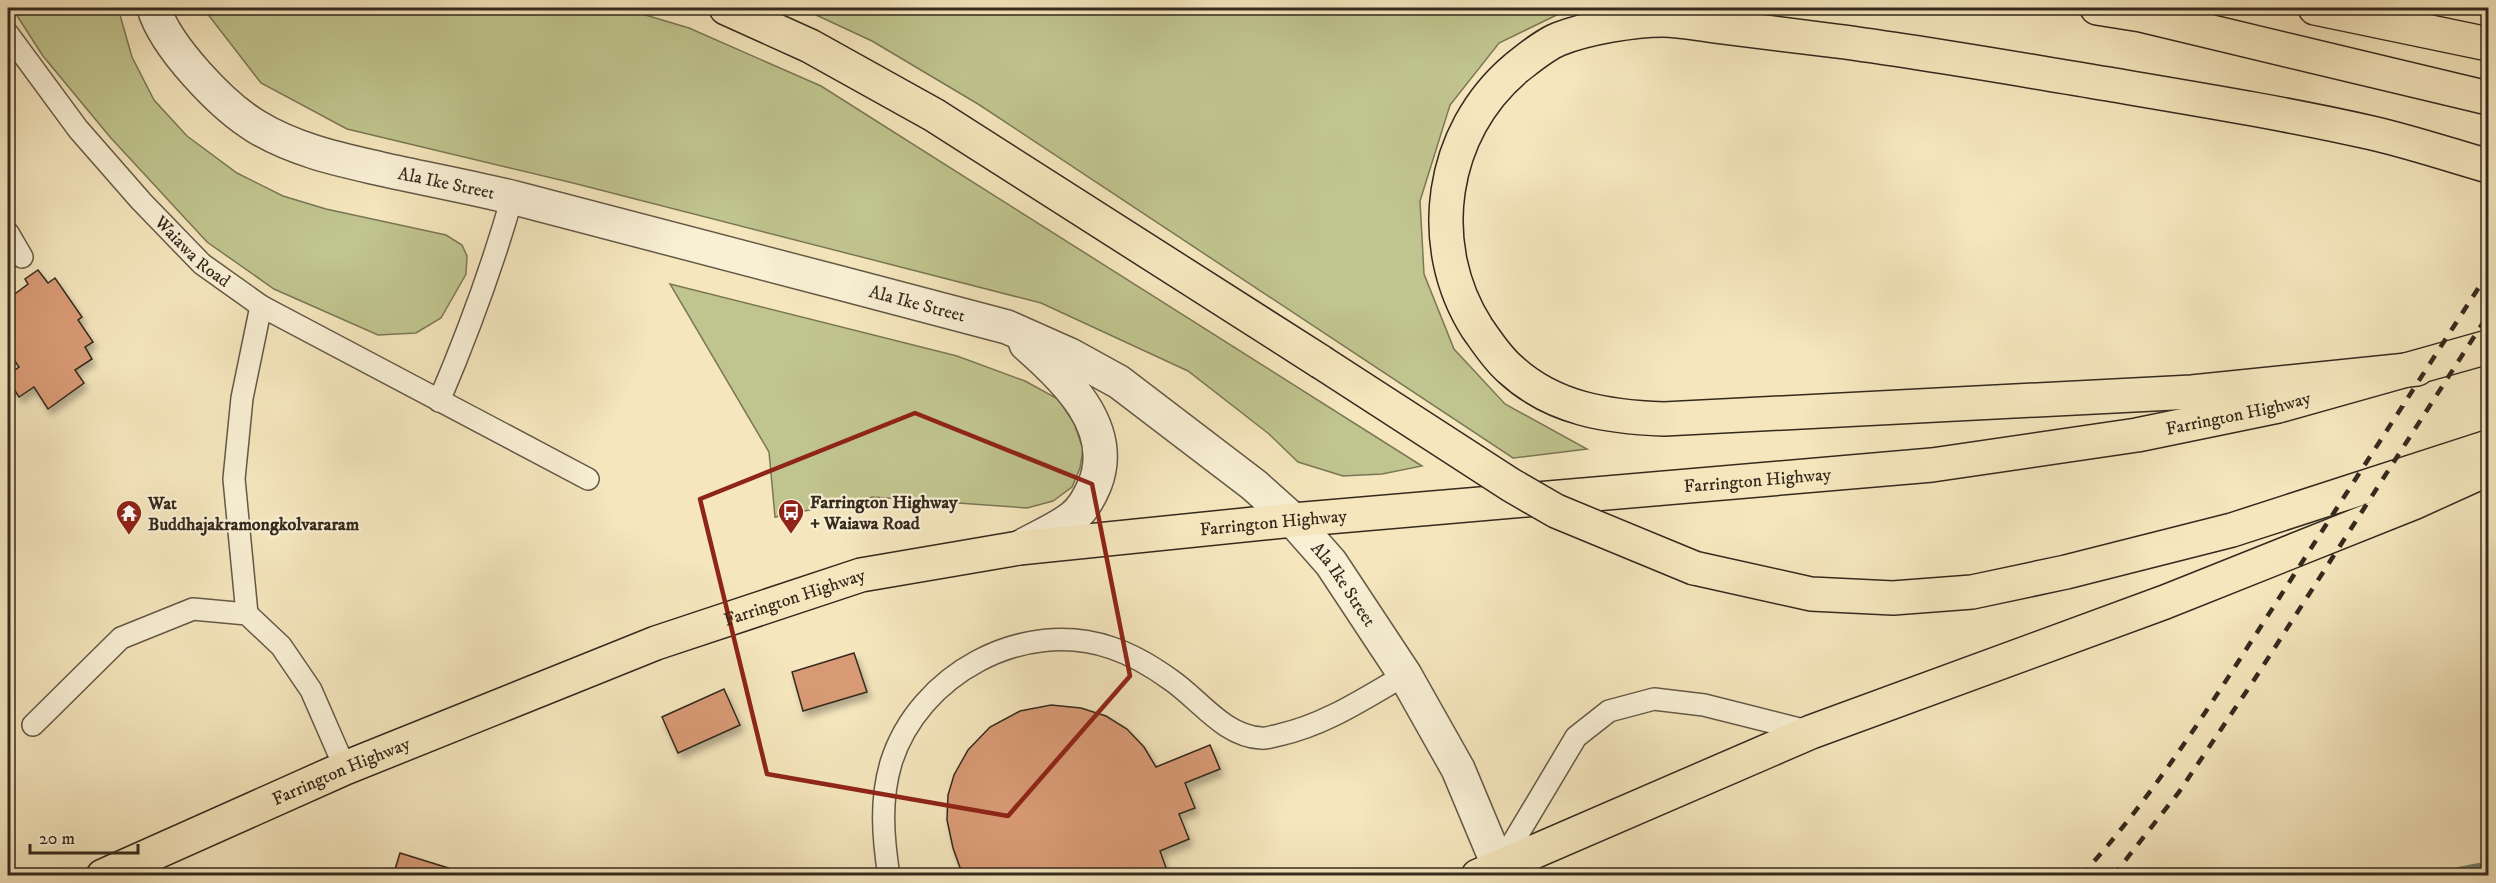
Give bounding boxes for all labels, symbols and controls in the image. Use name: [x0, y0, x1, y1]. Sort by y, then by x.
street label: Ala Ike Street: [396, 163, 497, 205]
street label: Waiawa Road: [149, 211, 234, 293]
street label: Ala Ike Street: [866, 281, 968, 328]
street label: Farrington Highway: [2164, 387, 2314, 441]
street label: Farrington Highway: [1683, 464, 1832, 498]
place label: Farrington Highway + Waiawa Road: [810, 492, 958, 535]
place label: Wat Buddhajakramongkolvararam: [147, 493, 360, 536]
bus stop icon: Farrington Highway + Waiawa Road: [776, 497, 806, 535]
temple icon: Wat Buddhajakramongkolvararam: [114, 498, 144, 536]
street label: Farrington Highway: [1199, 505, 1348, 541]
street label: Ala Ike Street: [1306, 538, 1380, 631]
street label: Farrington Highway: [721, 564, 869, 632]
street label: Farrington Highway: [269, 733, 414, 811]
scale bar: [30, 817, 138, 855]
text: 20 m: [39, 828, 75, 850]

